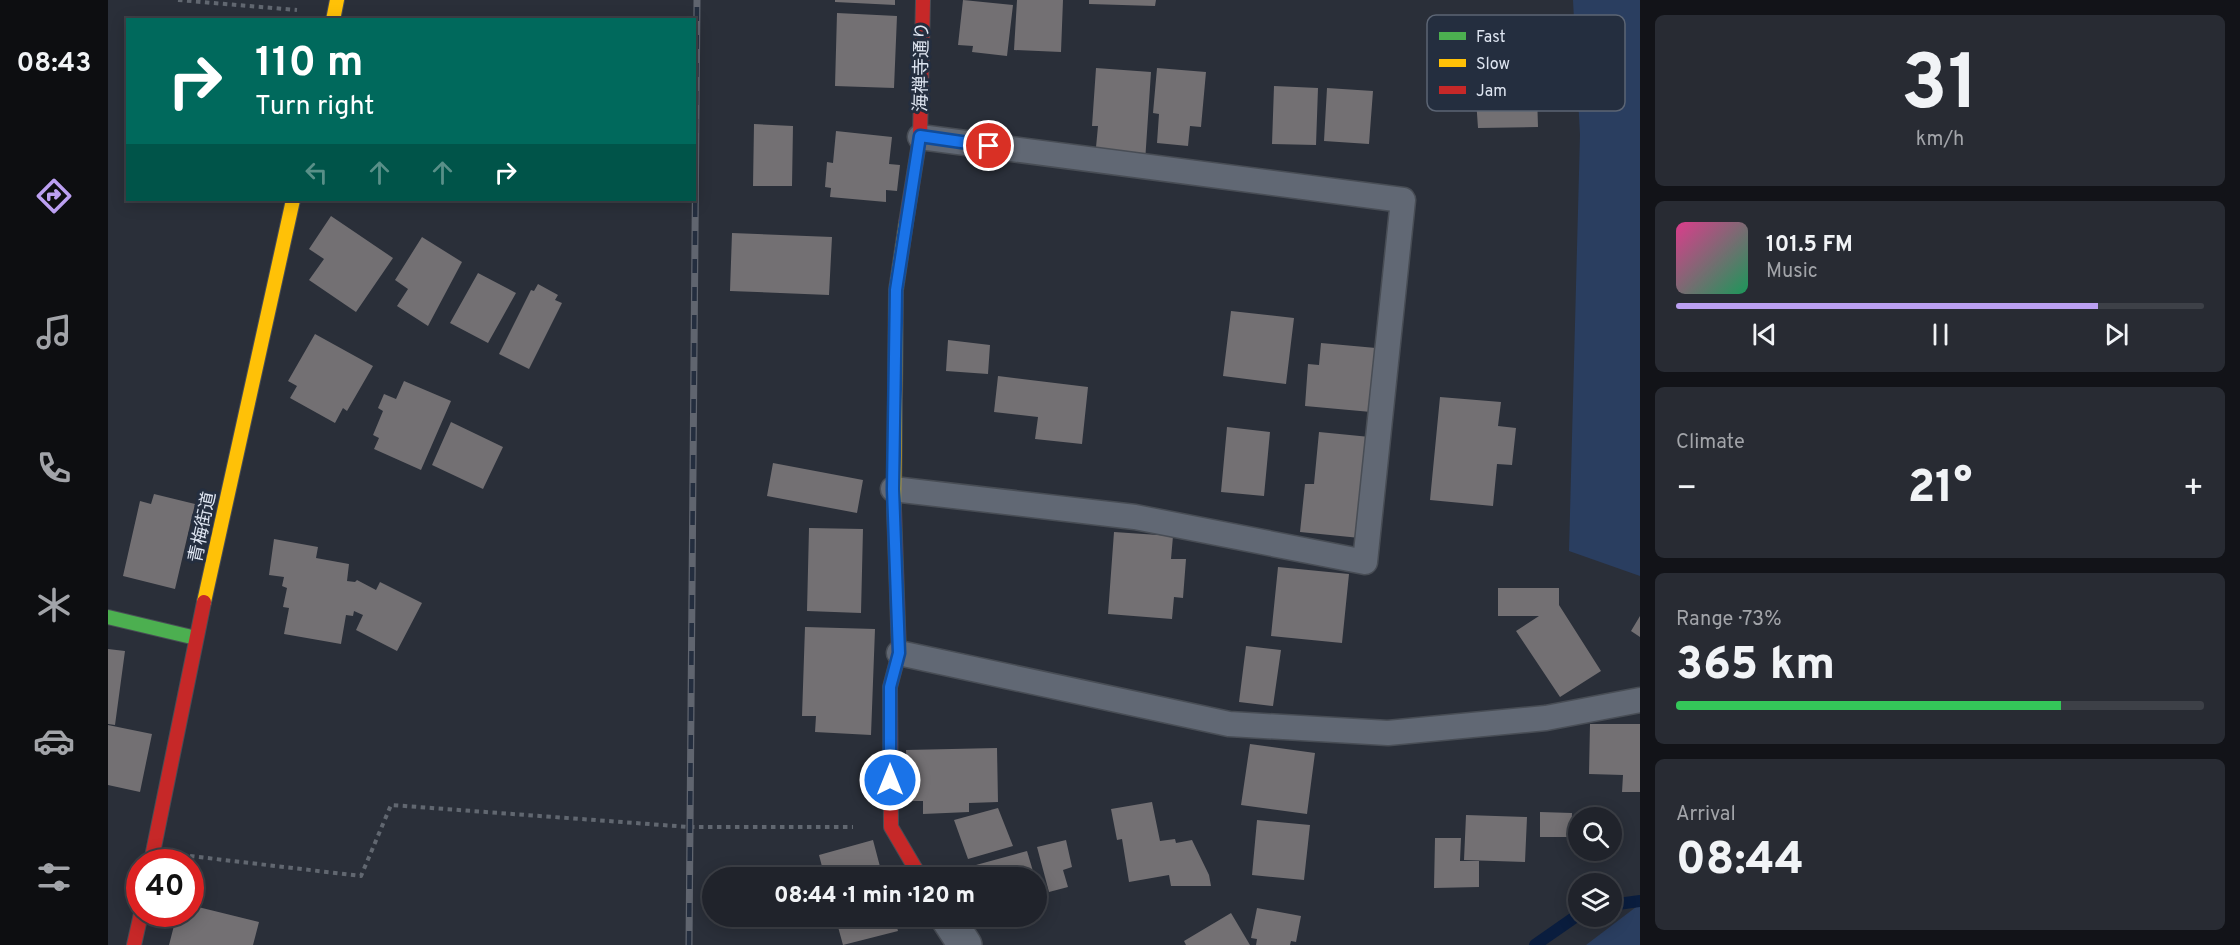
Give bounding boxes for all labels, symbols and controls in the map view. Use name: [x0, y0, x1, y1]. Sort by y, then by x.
legend: [1427, 15, 1625, 111]
street label: 海禅寺通り: [910, 22, 935, 112]
text: Fast: [1476, 28, 1506, 48]
text: 110 m: [255, 38, 364, 91]
text: 31: [1901, 38, 1979, 137]
icon: right: [156, 42, 234, 120]
text: 08:43: [17, 47, 91, 81]
text: Slow: [1476, 55, 1510, 75]
text: Jam: [1476, 82, 1507, 102]
text: Turn right: [255, 90, 374, 124]
pin: [963, 120, 1014, 171]
text: km/h: [1916, 127, 1964, 153]
icon: arrive: [972, 129, 1005, 162]
icon: left: [300, 156, 333, 189]
icon: ahead: [363, 156, 396, 189]
icon: ahead: [426, 156, 459, 189]
icon: right: [489, 156, 522, 189]
icon: directions: [33, 175, 75, 217]
text: 101.5 FM: [1766, 232, 1853, 259]
text: Music: [1766, 259, 1818, 285]
icon: music: [33, 311, 75, 353]
icon: previous: [1748, 318, 1781, 351]
icon: pause: [1924, 318, 1957, 351]
icon: next: [2100, 318, 2133, 351]
text: Climate: [1676, 430, 1745, 456]
icon: phone: [33, 447, 75, 489]
text: 21°: [1908, 461, 1972, 518]
text: −: [1676, 469, 1697, 511]
text: +: [2183, 469, 2204, 511]
street label: 青梅街道: [185, 490, 222, 565]
icon: climate: [33, 584, 75, 626]
text: Range · 73%: [1676, 607, 1782, 633]
text: 365 km: [1676, 638, 1835, 695]
icon: car: [33, 720, 75, 762]
position arrow: [858, 748, 922, 812]
text: Arrival: [1676, 802, 1736, 828]
map controls: [1568, 807, 1622, 927]
button: search: [1568, 807, 1622, 861]
text: 08:44: [1676, 833, 1804, 890]
speed limit sign: 40: [126, 849, 204, 927]
icon: filters: [33, 856, 75, 898]
button: layers: [1568, 873, 1622, 927]
text: 08:44 · 1 min · 120 m: [774, 883, 975, 910]

